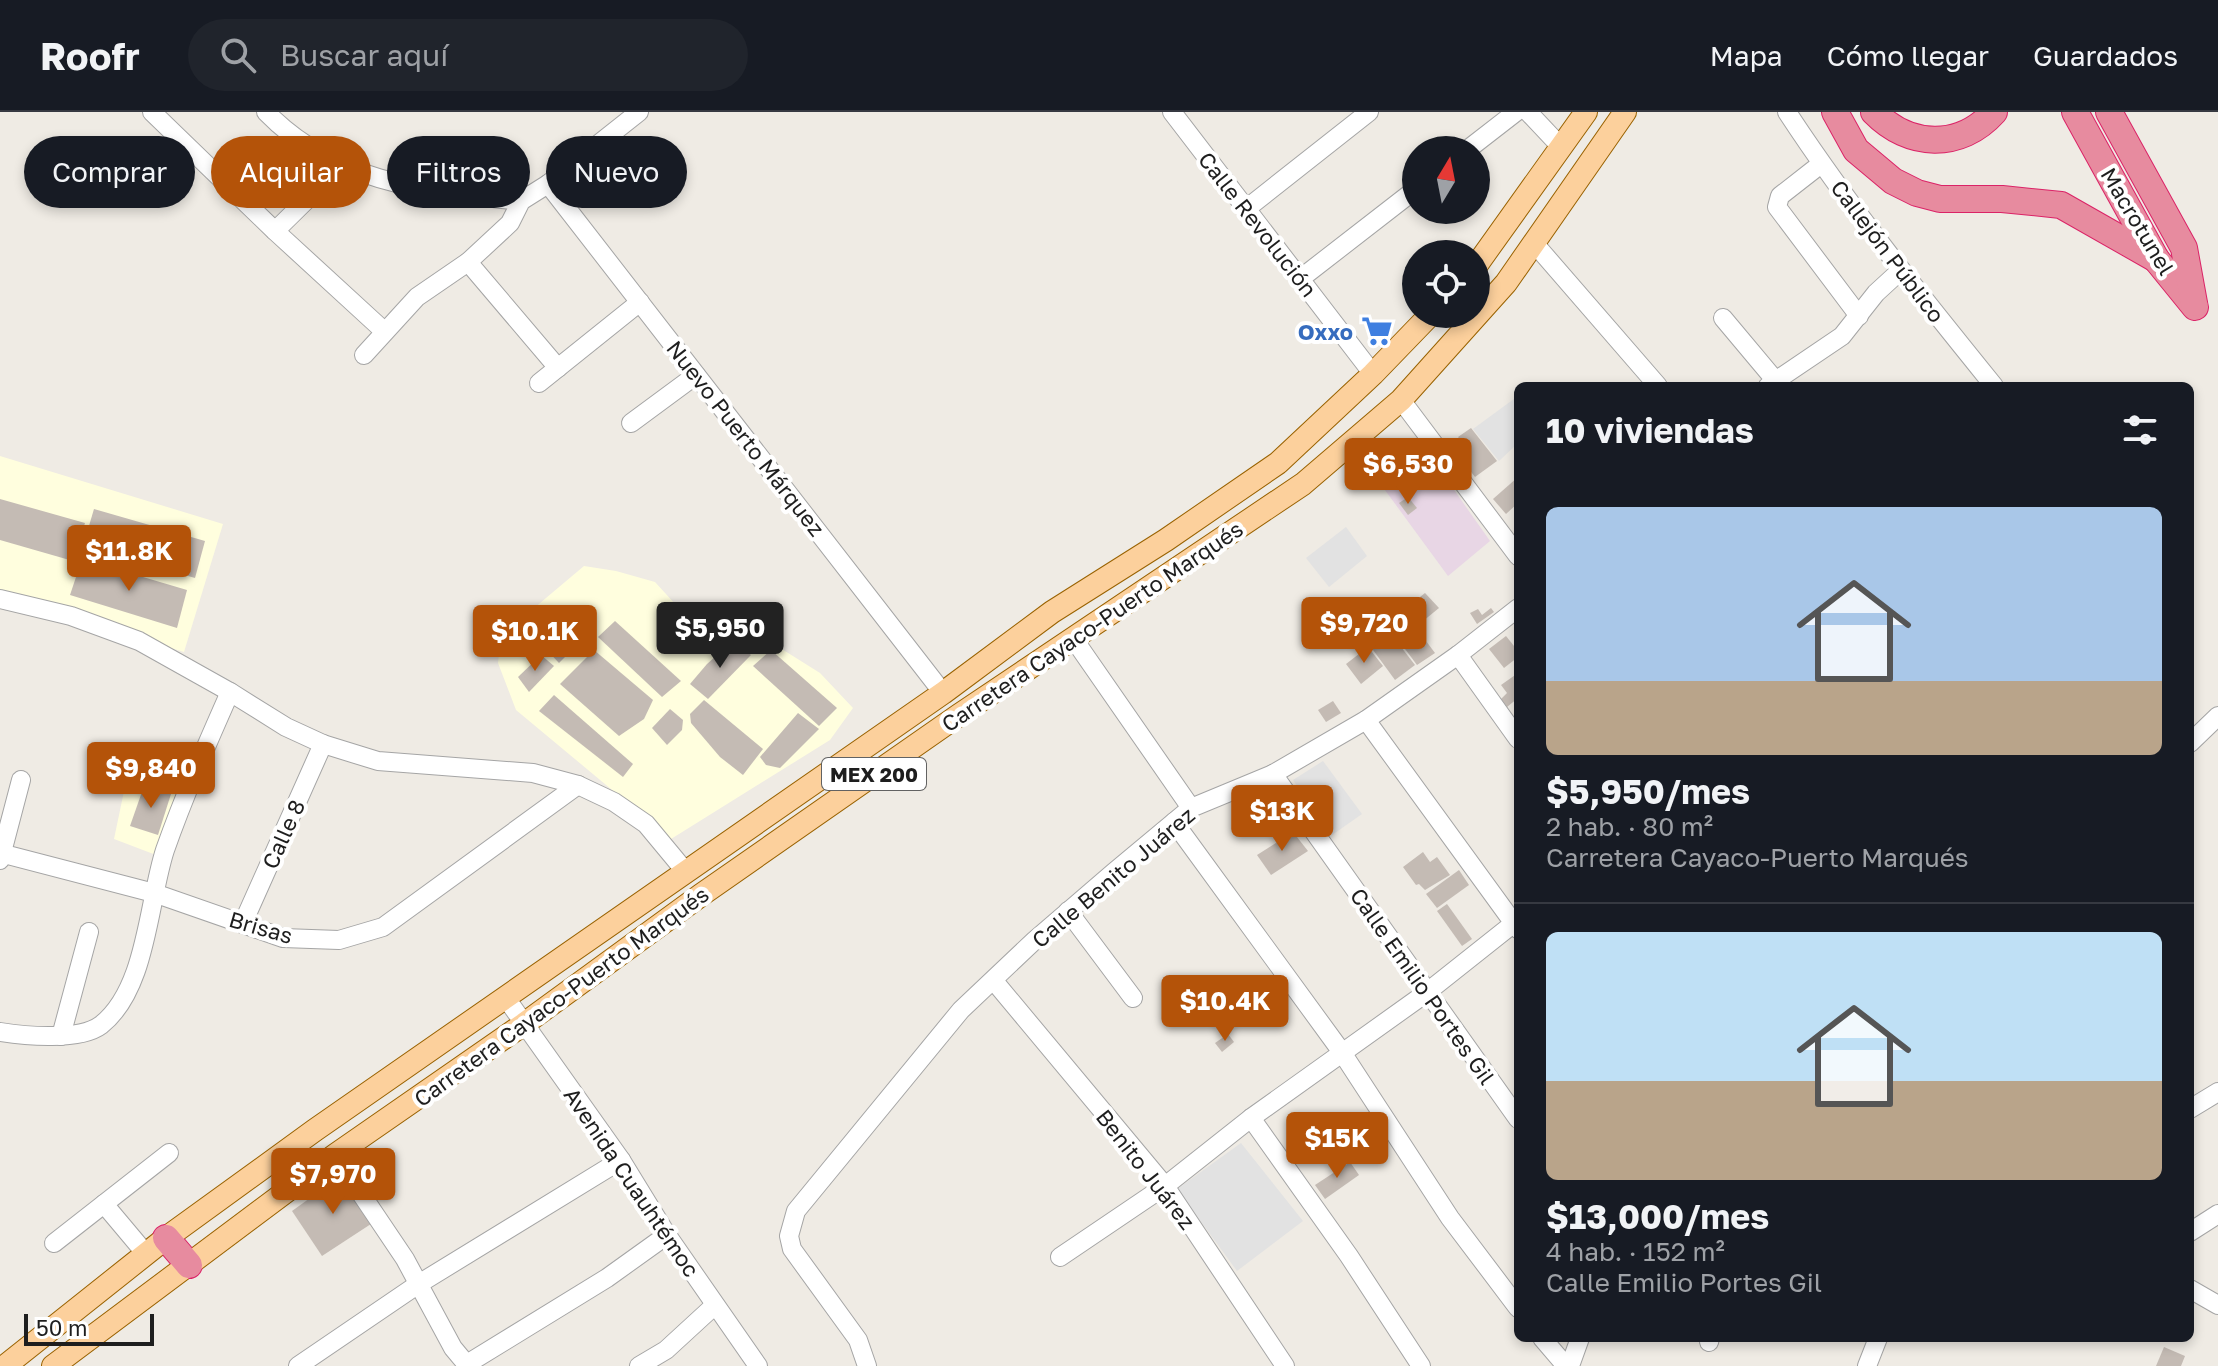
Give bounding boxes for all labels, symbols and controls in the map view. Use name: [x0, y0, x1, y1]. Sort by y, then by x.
search box: [188, 19, 748, 91]
text: Roofr: [40, 33, 140, 78]
icon: search: [216, 33, 260, 77]
text: Buscar aquí: [280, 37, 448, 73]
text: Mapa: [1710, 39, 1783, 72]
text: Cómo llegar: [1827, 39, 1989, 72]
text: Guardados: [2033, 39, 2178, 72]
chip: Comprar: [24, 136, 195, 208]
chip: Alquilar: [211, 136, 371, 208]
chip: Filtros: [387, 136, 530, 208]
chip: Nuevo: [546, 136, 687, 208]
north arrow: [1402, 136, 1490, 224]
map controls: [1402, 136, 1490, 328]
street label: Calle Revolución: [1193, 146, 1323, 302]
street label: Macrotunel: [2095, 162, 2181, 280]
street label: Callejón Público: [1826, 174, 1950, 328]
button: locate: [1402, 240, 1490, 328]
supermarket icon: Oxxo: [1360, 314, 1394, 348]
place label: Oxxo: [1298, 318, 1353, 345]
street label: Nuevo Puerto Márquez: [661, 335, 831, 541]
icon: filters: [2118, 408, 2162, 452]
text: 10 viviendas: [1546, 410, 1754, 450]
pin: $6,530: [1343, 438, 1473, 506]
text: $6,530: [1363, 448, 1453, 479]
street label: Carretera Cayaco-Puerto Marqués: [936, 515, 1248, 737]
pin: $11.8K: [64, 525, 194, 593]
text: $11.8K: [85, 535, 173, 566]
icon: home: [1782, 559, 1926, 703]
pin: $9,720: [1299, 597, 1429, 665]
pin: $5,950: [655, 602, 785, 670]
pin: $10.1K: [470, 605, 600, 673]
text: $9,720: [1319, 607, 1409, 638]
text: $5,950: [675, 612, 765, 643]
text: $10.1K: [491, 615, 579, 646]
pin: $9,840: [86, 742, 216, 810]
text: $9,840: [105, 752, 197, 783]
road number: MEX 200: [822, 758, 926, 790]
text: $5,950/mes: [1546, 771, 1750, 811]
pin: $13K: [1235, 785, 1329, 853]
street label: Calle 8: [256, 795, 310, 873]
text: $13K: [1249, 795, 1315, 826]
street label: Calle Benito Juárez: [1026, 801, 1200, 953]
text: 2 hab. · 80 m²: [1546, 811, 1713, 842]
text: Carretera Cayaco-Puerto Marqués: [1546, 842, 1969, 873]
street label: Carretera Cayaco-Puerto Marqués: [408, 880, 714, 1112]
street label: Calle Emilio Portes Gil: [1345, 883, 1501, 1089]
street label: Brisas: [226, 905, 296, 949]
pin: $10.4K: [1160, 975, 1290, 1043]
icon: home: [1782, 984, 1926, 1128]
text: $10.4K: [1179, 985, 1271, 1016]
street label: Avenida Cuauhtémoc: [559, 1082, 705, 1282]
street label: Benito Juárez: [1091, 1104, 1201, 1234]
pin: $15K: [1290, 1112, 1384, 1180]
text: $15K: [1304, 1122, 1370, 1153]
pin: $7,970: [268, 1148, 398, 1216]
text: $7,970: [289, 1158, 377, 1189]
text: $13,000/mes: [1546, 1196, 1769, 1236]
text: 4 hab. · 152 m²: [1546, 1236, 1725, 1267]
text: Calle Emilio Portes Gil: [1546, 1267, 1822, 1298]
scale bar: [24, 1310, 154, 1346]
text: 50 m: [36, 1314, 87, 1341]

